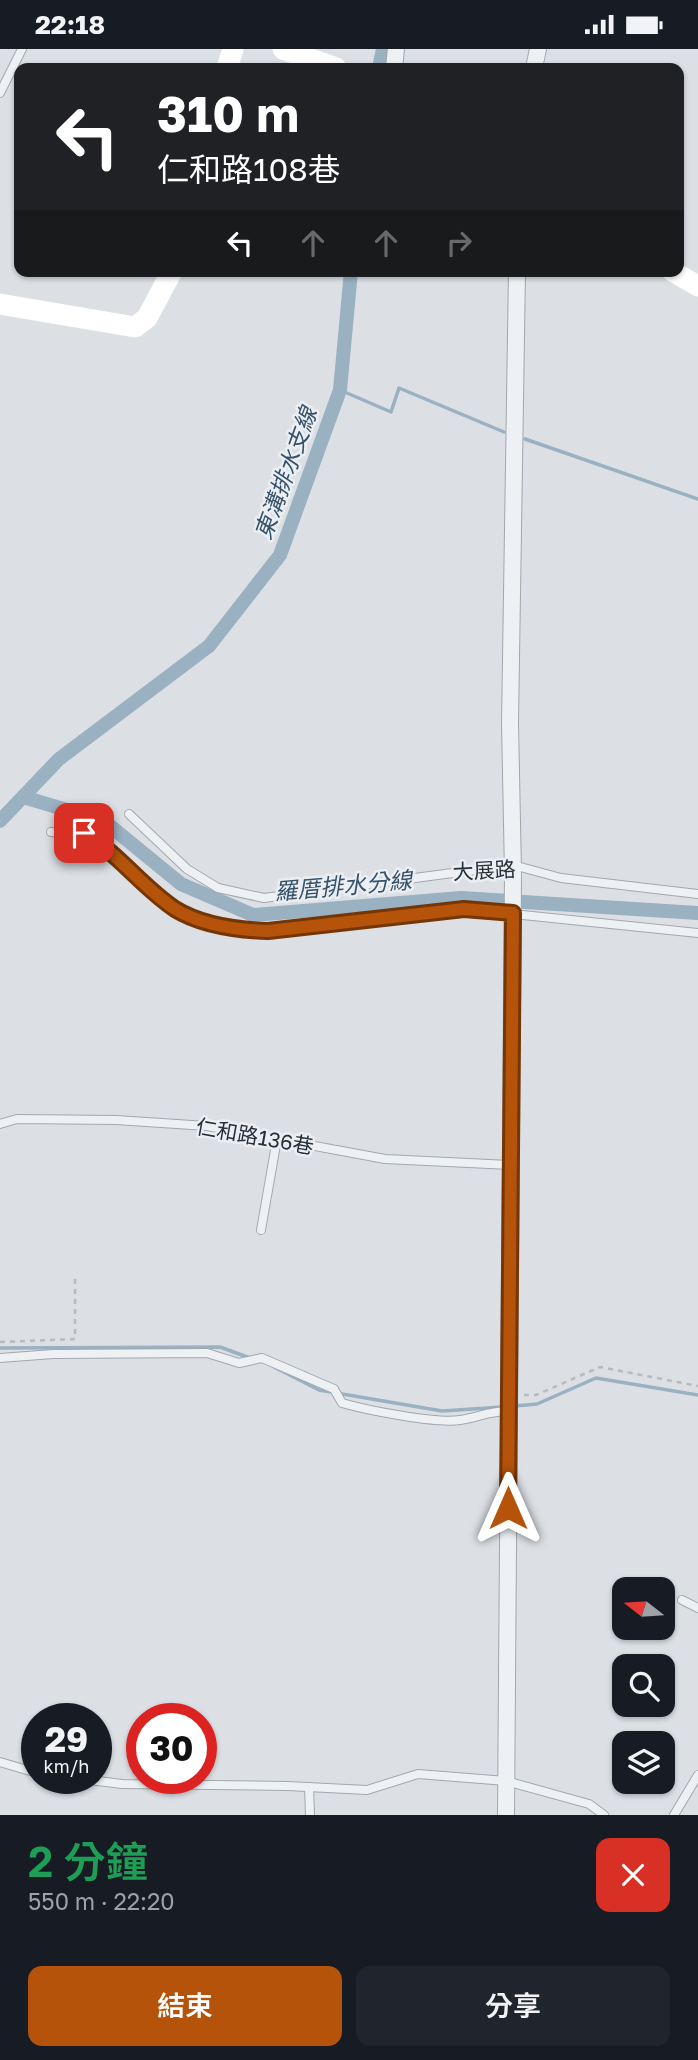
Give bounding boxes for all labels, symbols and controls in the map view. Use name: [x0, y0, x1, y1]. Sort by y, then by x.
text: 22:18: [35, 9, 105, 40]
text: 310 m: [157, 84, 299, 143]
icon: left: [42, 91, 133, 182]
text: 仁和路108巷: [157, 150, 340, 188]
icon: left: [221, 224, 259, 262]
icon: ahead: [294, 224, 332, 262]
icon: ahead: [367, 224, 405, 262]
icon: right: [440, 224, 478, 262]
water label: 東溝排水支線: [248, 401, 323, 543]
pin: [54, 803, 114, 863]
icon: arrive: [65, 814, 103, 852]
street label: 大展路: [452, 855, 516, 885]
water label: 羅厝排水分線: [273, 865, 416, 905]
street label: 仁和路136巷: [194, 1113, 316, 1159]
position arrow: [471, 1471, 545, 1545]
north arrow: [612, 1577, 676, 1640]
map controls: [612, 1577, 675, 1794]
button: search: [612, 1654, 675, 1717]
speed limit sign: 30: [126, 1703, 217, 1794]
text: 29: [45, 1718, 88, 1760]
button: layers: [612, 1731, 675, 1794]
text: km/h: [44, 1755, 89, 1777]
text: 2 分鐘: [28, 1836, 148, 1886]
button: close: [596, 1838, 670, 1912]
text: 550 m · 22:20: [28, 1887, 175, 1915]
button: 結束: [28, 1966, 342, 2046]
button: 分享: [356, 1966, 670, 2046]

